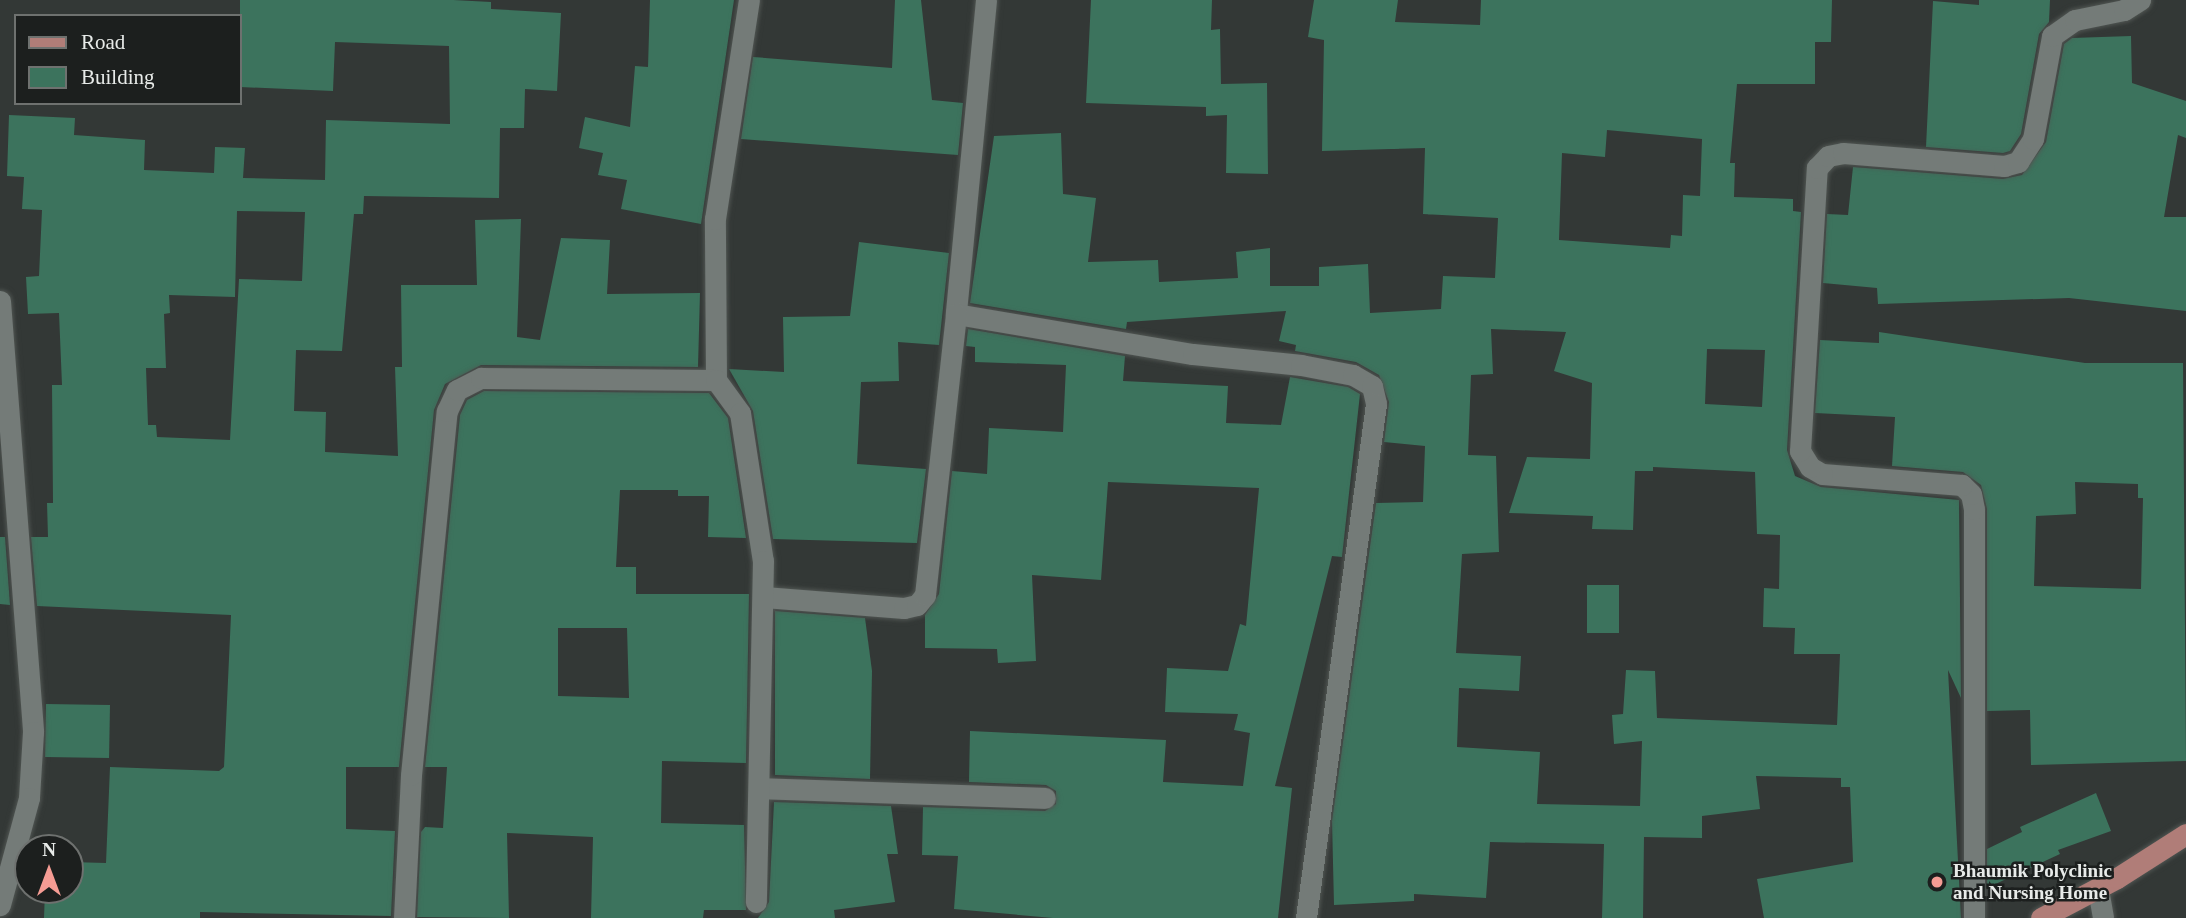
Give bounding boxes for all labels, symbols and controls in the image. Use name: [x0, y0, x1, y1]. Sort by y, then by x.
legend: [14, 14, 242, 105]
text: Road: [81, 30, 125, 54]
text: Building: [81, 65, 155, 89]
north arrow: [14, 834, 84, 904]
text: N: [42, 839, 56, 860]
place label: Bhaumik Polyclinic and Nursing Home: [1953, 860, 2112, 904]
marker: Bhaumik Polyclinic and Nursing Home: [1927, 872, 1947, 892]

